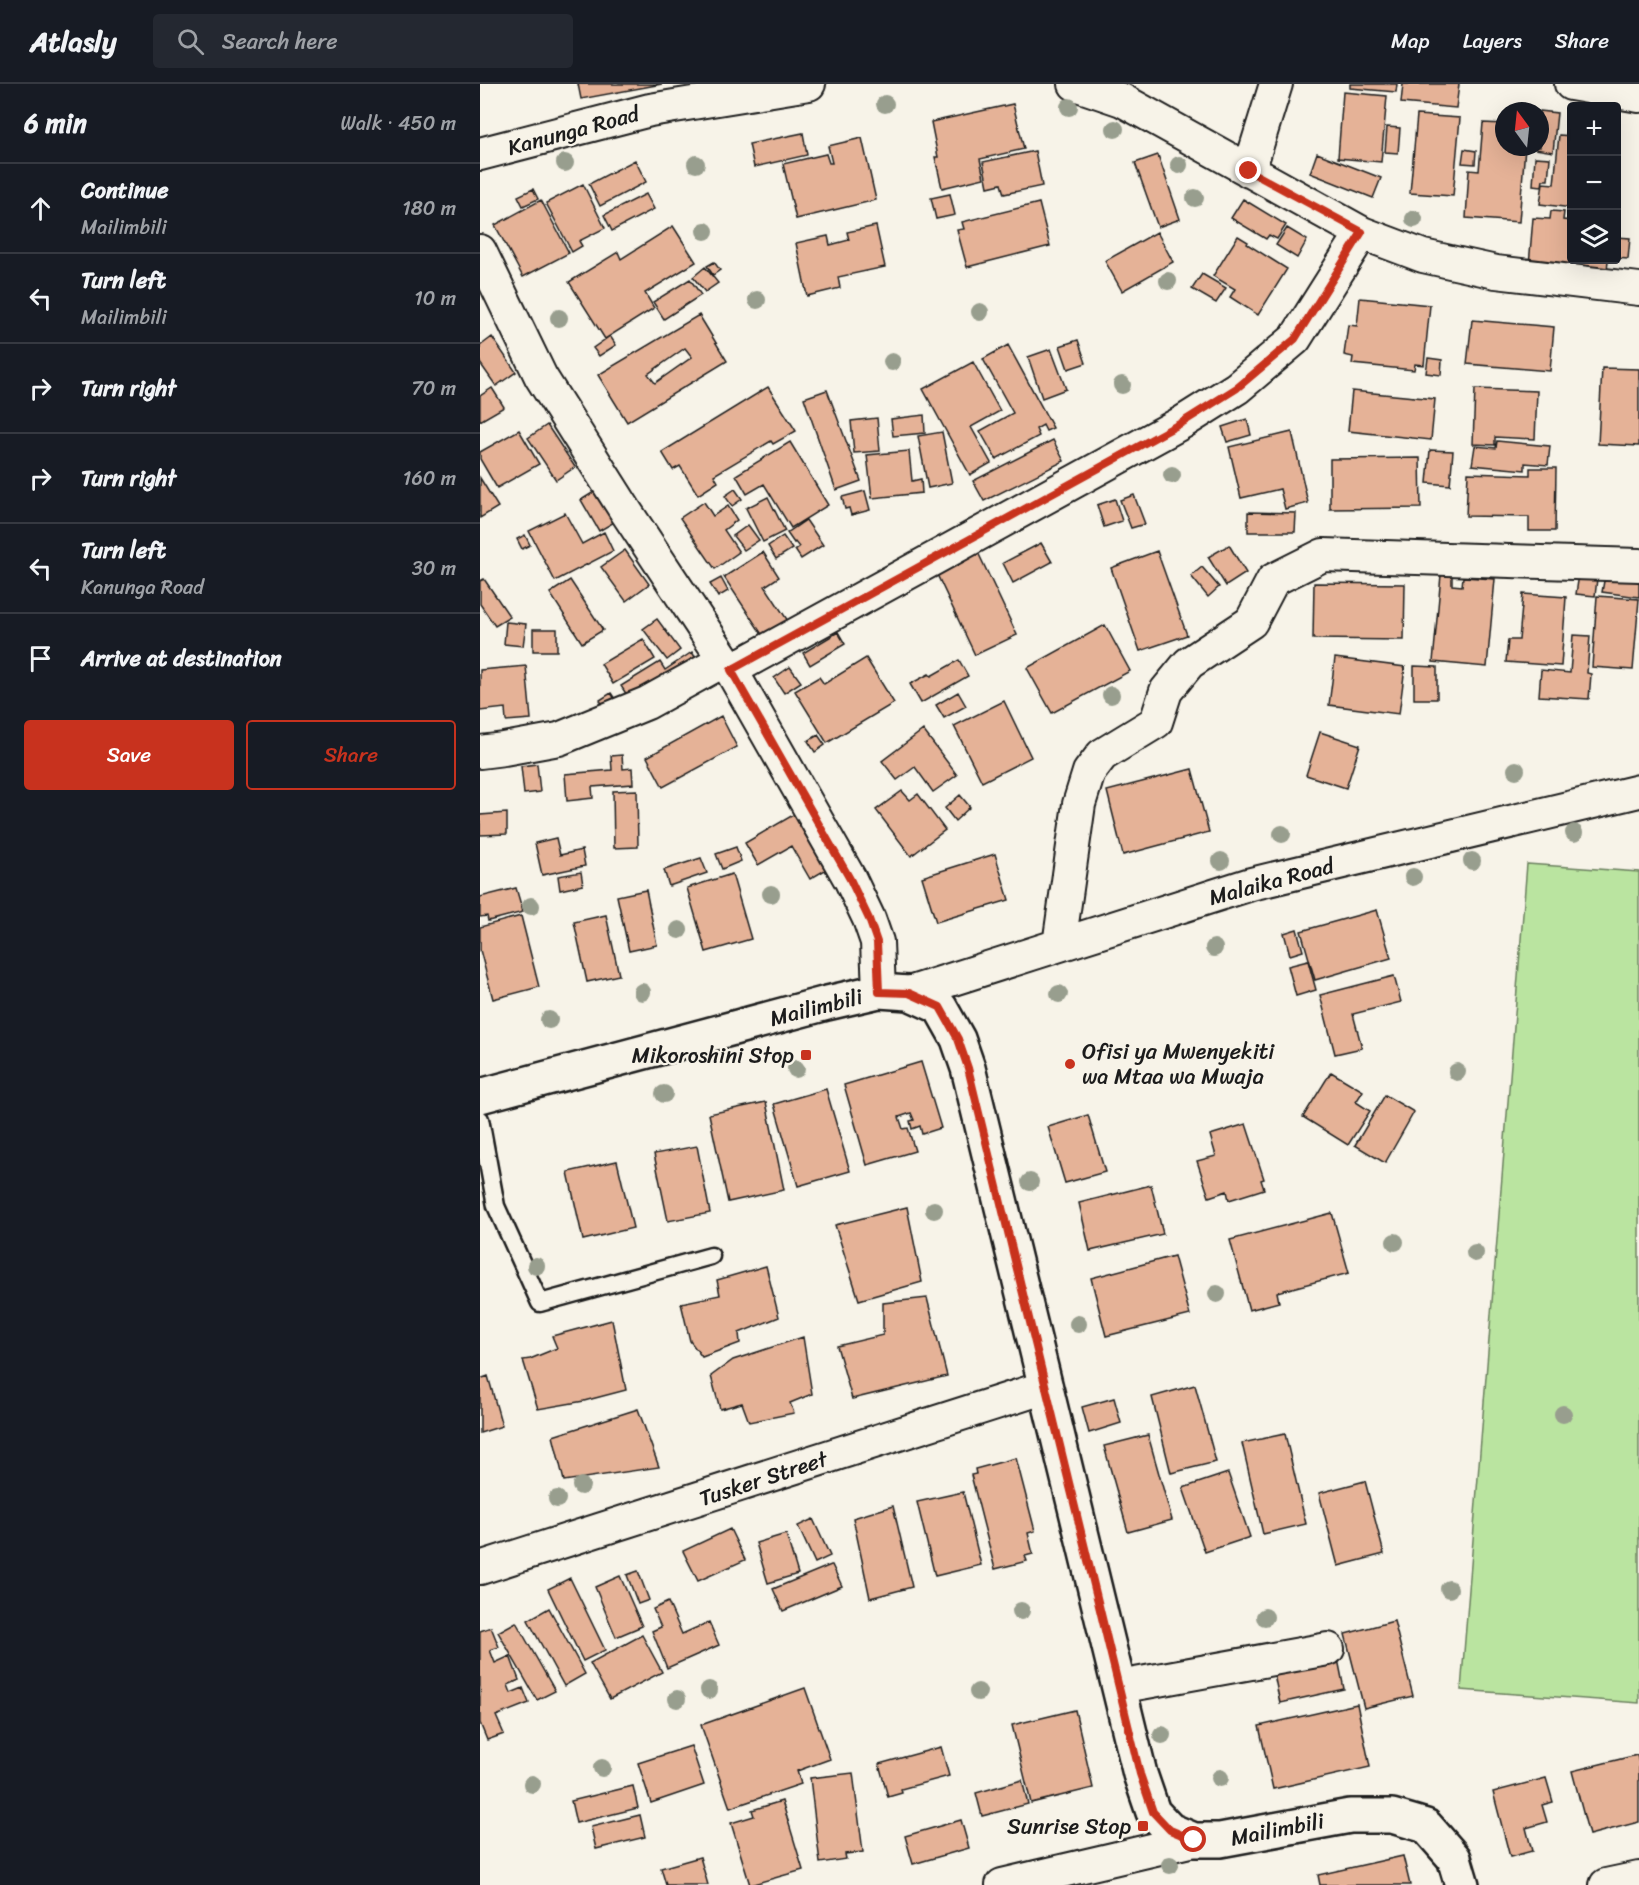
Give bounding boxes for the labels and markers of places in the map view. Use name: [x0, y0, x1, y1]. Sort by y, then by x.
place label: Ofisi ya Mwenyekiti wa Mtaa wa Mwaja: [1082, 1032, 1275, 1096]
place label: Mikoroshini Stop: [632, 1036, 794, 1075]
marker: Mikoroshini Stop: [799, 1048, 813, 1062]
marker: Ofisi ya Mwenyekiti wa Mtaa wa Mwaja: [1063, 1057, 1077, 1071]
place label: Sunrise Stop: [1007, 1807, 1131, 1846]
marker: Sunrise Stop: [1136, 1819, 1150, 1833]

